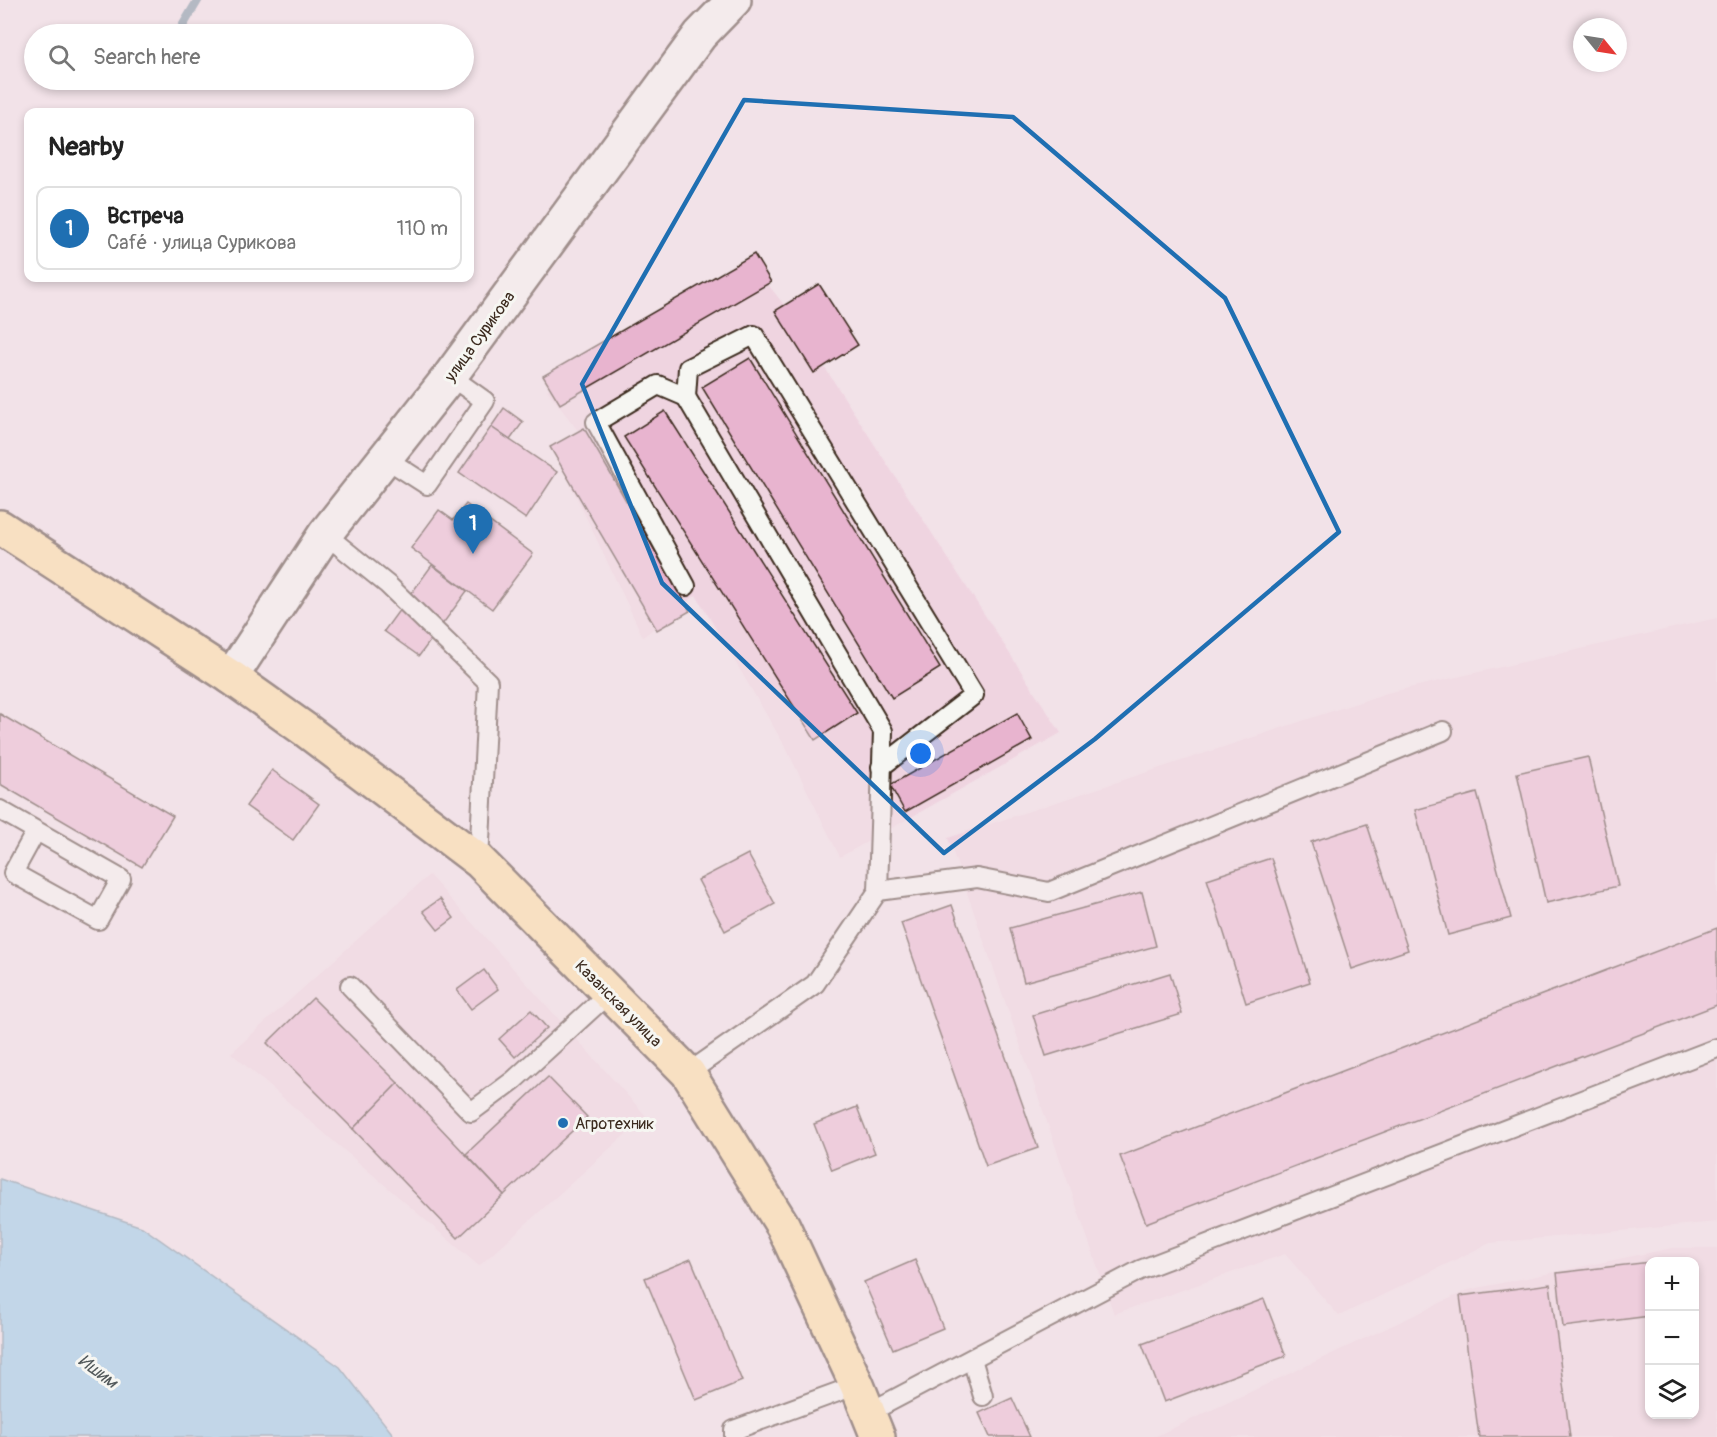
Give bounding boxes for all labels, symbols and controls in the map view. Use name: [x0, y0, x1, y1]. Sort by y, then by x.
north arrow: [1573, 18, 1627, 72]
search box: [24, 24, 474, 90]
icon: search: [45, 41, 78, 74]
text: Search here: [93, 43, 200, 71]
text: Nearby: [48, 131, 124, 163]
text: Встреча: [107, 202, 184, 230]
text: 1: [66, 216, 73, 241]
text: 110 m: [397, 216, 448, 241]
text: Café · улица Сурикова: [107, 230, 296, 255]
street label: улица Сурикова: [440, 287, 519, 387]
pin: 1: [454, 504, 492, 554]
your location: [906, 739, 935, 768]
street label: Казанская улица: [571, 956, 666, 1051]
place label: Агротехник: [575, 1114, 654, 1134]
marker: Агротехник: [556, 1116, 570, 1130]
map controls: [1645, 1257, 1699, 1419]
button: +: [1645, 1257, 1699, 1311]
button: −: [1645, 1311, 1699, 1365]
water label: Ишим: [73, 1349, 123, 1394]
button: layers: [1645, 1365, 1699, 1419]

